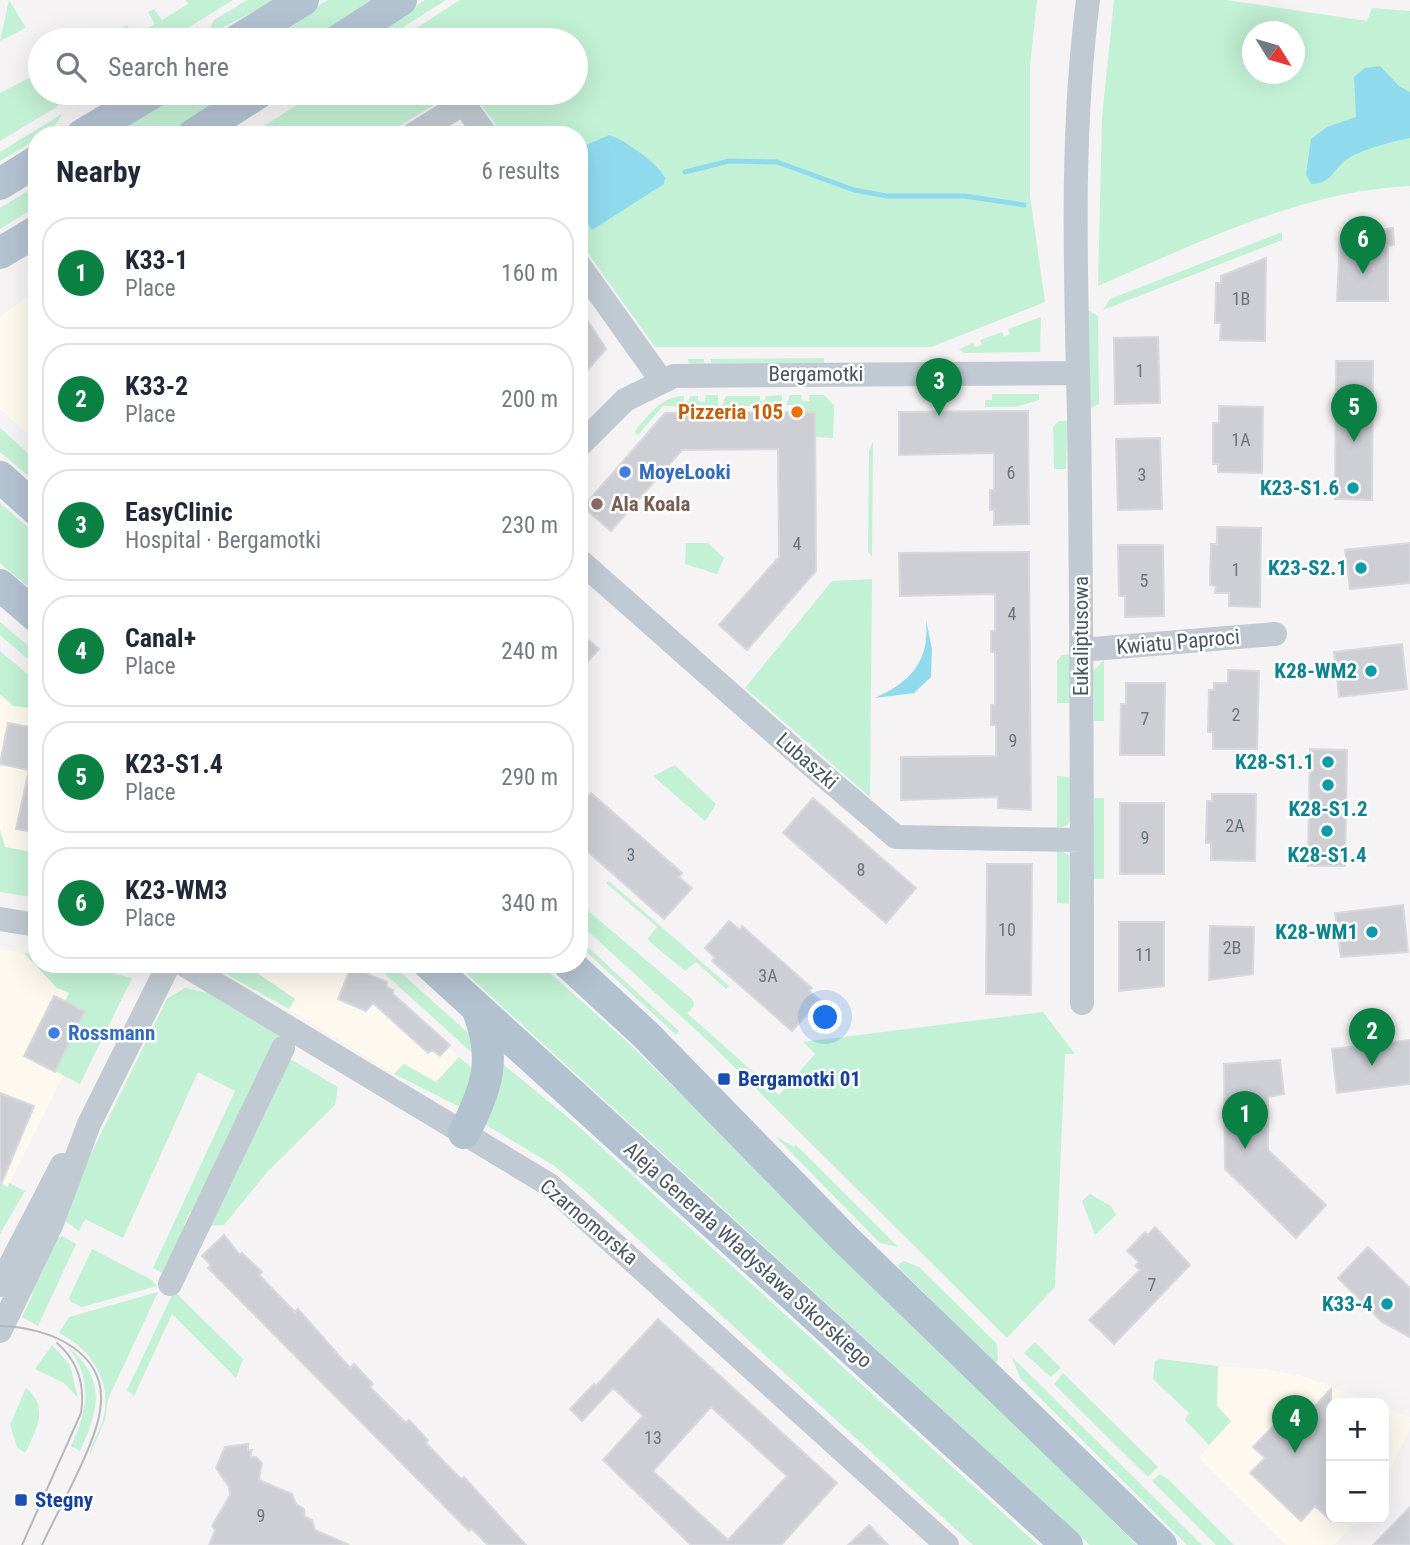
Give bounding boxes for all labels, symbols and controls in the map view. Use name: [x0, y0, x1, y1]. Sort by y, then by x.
north arrow: [1242, 21, 1305, 84]
search box: [28, 28, 588, 105]
icon: search: [52, 48, 90, 86]
text: Search here: [108, 52, 229, 82]
text: Nearby: [56, 154, 141, 189]
text: 6 results: [482, 158, 560, 185]
pin: 6: [1340, 216, 1386, 274]
text: K33-1: [125, 245, 188, 275]
text: 1: [75, 260, 87, 287]
text: 160 m: [501, 260, 558, 287]
text: Place: [125, 275, 175, 302]
house number: 1B: [1232, 288, 1250, 309]
pin: 3: [916, 358, 962, 416]
house number: 1: [1136, 360, 1144, 381]
street label: Bergamotki: [769, 362, 863, 386]
text: K33-2: [125, 371, 188, 401]
pin: 5: [1331, 384, 1377, 442]
text: 2: [75, 386, 87, 413]
text: 200 m: [501, 386, 558, 413]
place label: Pizzeria 105: [678, 400, 783, 424]
text: Place: [125, 401, 175, 428]
marker: Pizzeria 105: [789, 404, 805, 420]
house number: 1A: [1231, 429, 1251, 450]
place label: MoyeLooki: [639, 460, 731, 484]
house number: 6: [1007, 462, 1015, 483]
marker: MoyeLooki: [617, 464, 633, 480]
house number: 3: [1138, 464, 1146, 485]
place label: K23-S1.6: [1260, 476, 1339, 500]
marker: K23-S1.6: [1345, 480, 1361, 496]
place label: Ala Koala: [611, 492, 691, 516]
marker: Ala Koala: [589, 496, 605, 512]
text: EasyClinic: [125, 497, 233, 527]
text: 3: [75, 512, 87, 539]
text: 230 m: [501, 512, 558, 539]
text: Hospital · Bergamotki: [125, 527, 321, 554]
house number: 4: [793, 533, 802, 554]
place label: K23-S2.1: [1268, 556, 1347, 580]
house number: 1: [1232, 559, 1240, 580]
marker: K23-S2.1: [1353, 560, 1369, 576]
house number: 5: [1140, 570, 1149, 591]
street label: Eukaliptusowa: [1069, 576, 1093, 696]
house number: 4: [1008, 603, 1017, 624]
text: Canal+: [125, 623, 196, 653]
street label: Kwiatu Paproci: [1115, 625, 1241, 659]
text: 4: [75, 638, 87, 665]
text: 240 m: [501, 638, 558, 665]
text: Place: [125, 653, 175, 680]
place label: K28-WM2: [1274, 659, 1357, 683]
marker: K28-WM2: [1363, 663, 1379, 679]
house number: 2: [1232, 704, 1241, 725]
house number: 7: [1141, 708, 1150, 729]
street label: Lubaszki: [772, 728, 842, 794]
house number: 9: [1009, 730, 1017, 751]
text: K23-S1.4: [125, 749, 223, 779]
place label: K28-S1.1: [1235, 750, 1314, 774]
marker: K28-S1.1: [1320, 754, 1336, 770]
text: 5: [75, 764, 87, 791]
text: 290 m: [501, 764, 558, 791]
marker: K28-S1.2: [1320, 777, 1336, 793]
text: Place: [125, 779, 175, 806]
place label: K28-S1.2: [1288, 797, 1368, 821]
house number: 2A: [1225, 815, 1245, 836]
marker: K28-S1.4: [1319, 823, 1335, 839]
house number: 9: [1141, 827, 1149, 848]
place label: K28-S1.4: [1287, 843, 1367, 867]
house number: 3: [627, 844, 635, 865]
house number: 8: [857, 859, 865, 880]
text: K23-WM3: [125, 875, 227, 905]
text: 6: [75, 890, 87, 917]
text: 340 m: [501, 890, 558, 917]
text: Place: [125, 905, 175, 932]
house number: 10: [998, 919, 1016, 940]
place label: K28-WM1: [1275, 920, 1358, 944]
marker: K28-WM1: [1364, 924, 1380, 940]
house number: 2B: [1223, 937, 1241, 958]
house number: 11: [1135, 944, 1153, 965]
house number: 3A: [758, 965, 778, 986]
your location: [808, 1000, 842, 1034]
pin: 2: [1349, 1008, 1395, 1066]
place label: Rossmann: [68, 1021, 155, 1045]
marker: Rossmann: [46, 1025, 62, 1041]
place label: Bergamotki 01: [738, 1067, 861, 1091]
marker: Bergamotki 01: [716, 1071, 732, 1087]
pin: 1: [1222, 1091, 1268, 1149]
street label: Aleja Generała Władysława Sikorskiego: [619, 1137, 877, 1373]
street label: Czarnomorska: [535, 1174, 643, 1270]
house number: 7: [1148, 1274, 1157, 1295]
place label: K33-4: [1322, 1292, 1373, 1316]
marker: K33-4: [1379, 1296, 1395, 1312]
pin: 4: [1272, 1395, 1318, 1453]
map controls: [1326, 1398, 1389, 1524]
button: +: [1326, 1398, 1389, 1461]
house number: 13: [644, 1427, 662, 1448]
button: −: [1326, 1461, 1389, 1524]
place label: Stegny: [35, 1488, 94, 1512]
marker: Stegny: [13, 1492, 29, 1508]
house number: 9: [257, 1505, 265, 1526]

